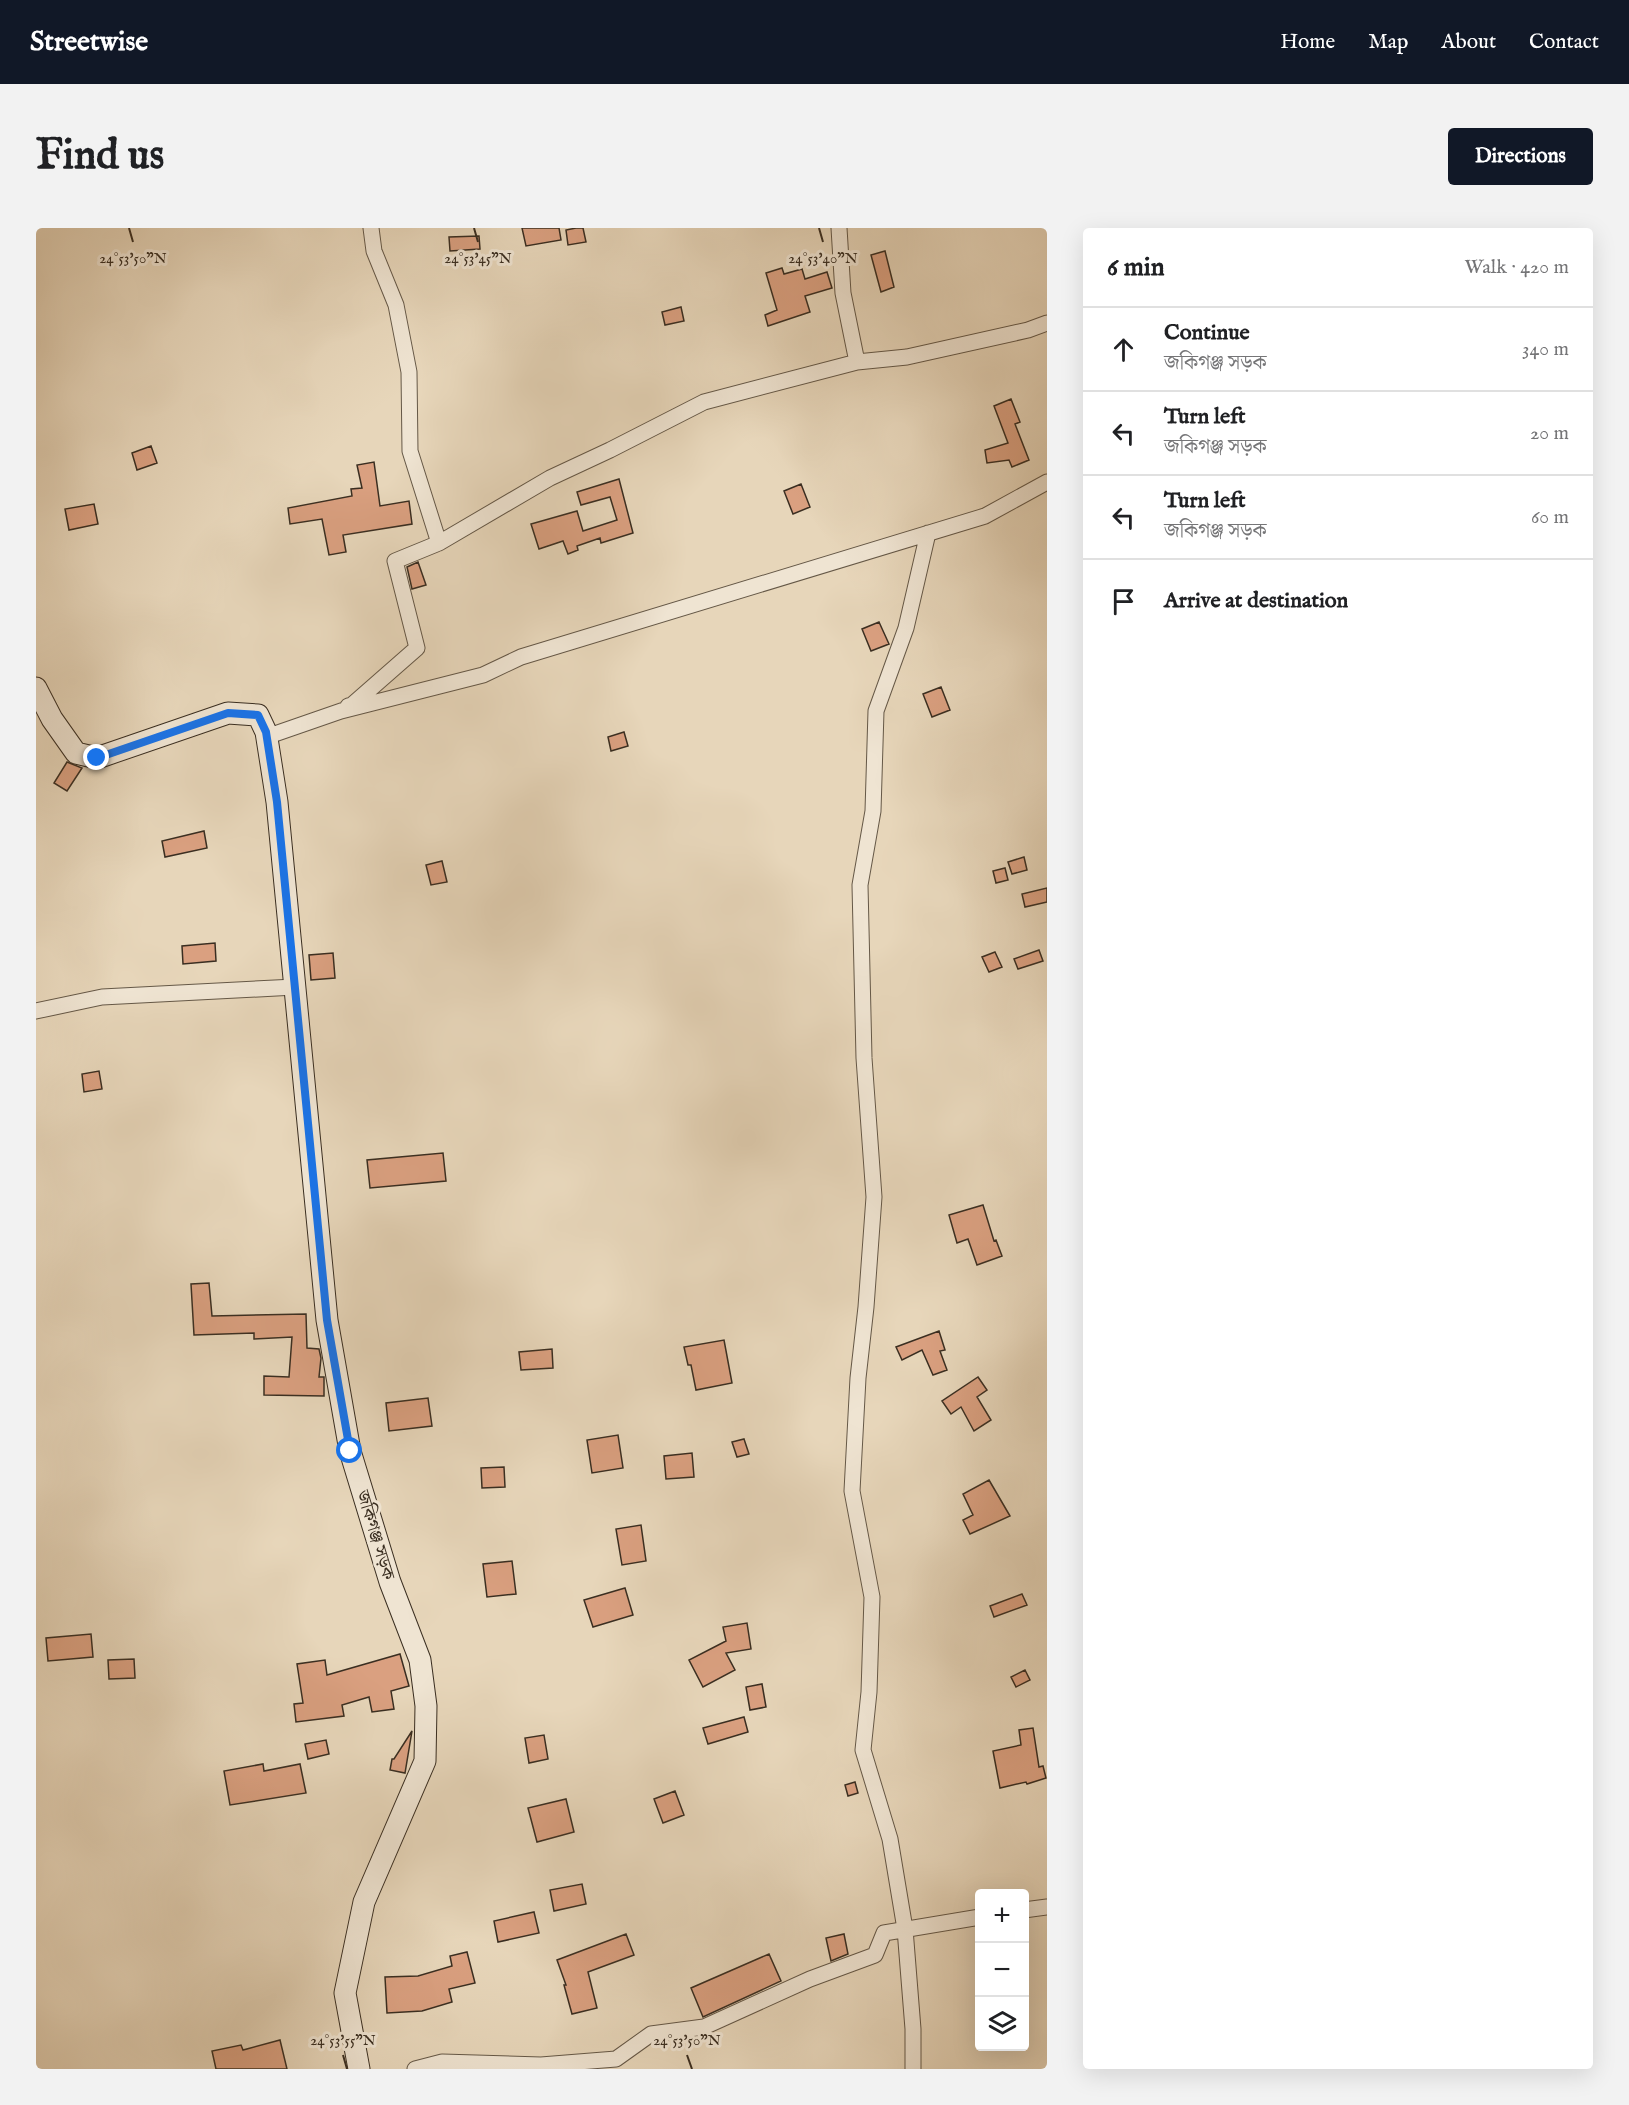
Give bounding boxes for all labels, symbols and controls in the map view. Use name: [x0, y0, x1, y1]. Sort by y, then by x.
text: Streetwise: [30, 25, 148, 60]
text: Home: [1280, 29, 1335, 56]
text: Map: [1368, 29, 1408, 56]
text: About: [1441, 29, 1496, 56]
text: Contact: [1529, 29, 1599, 56]
button: Directions: [1448, 128, 1593, 185]
text: Find us: [36, 130, 164, 183]
text: 24°53'50"N: [99, 249, 167, 268]
text: 24°53'45"N: [444, 249, 512, 268]
text: 24°53'40"N: [788, 249, 858, 268]
text: 6 min: [1107, 251, 1165, 284]
text: Walk · 420 m: [1464, 255, 1569, 280]
text: Continue: [1164, 319, 1250, 347]
icon: ahead: [1107, 333, 1140, 366]
text: 340 m: [1522, 337, 1569, 362]
text: জকিগঞ্জ সড়ক: [1164, 351, 1267, 376]
text: Turn left: [1164, 403, 1246, 431]
icon: left: [1107, 417, 1140, 450]
text: 20 m: [1530, 421, 1569, 446]
text: জকিগঞ্জ সড়ক: [1164, 435, 1267, 460]
text: Turn left: [1164, 487, 1246, 515]
icon: left: [1107, 501, 1140, 534]
text: 60 m: [1531, 505, 1569, 530]
text: জকিগঞ্জ সড়ক: [1164, 519, 1267, 544]
icon: arrive: [1107, 585, 1140, 618]
text: Arrive at destination: [1164, 587, 1348, 615]
route end: [83, 744, 109, 770]
route start: [336, 1437, 362, 1463]
street label: জকিগঞ্জ সড়ক: [350, 1487, 399, 1584]
map controls: [975, 1889, 1029, 2051]
button: +: [975, 1889, 1029, 1943]
button: −: [975, 1943, 1029, 1997]
button: layers: [975, 1997, 1029, 2051]
text: 24°53'55"N: [310, 2031, 376, 2050]
text: 24°53'50"N: [653, 2031, 721, 2050]

